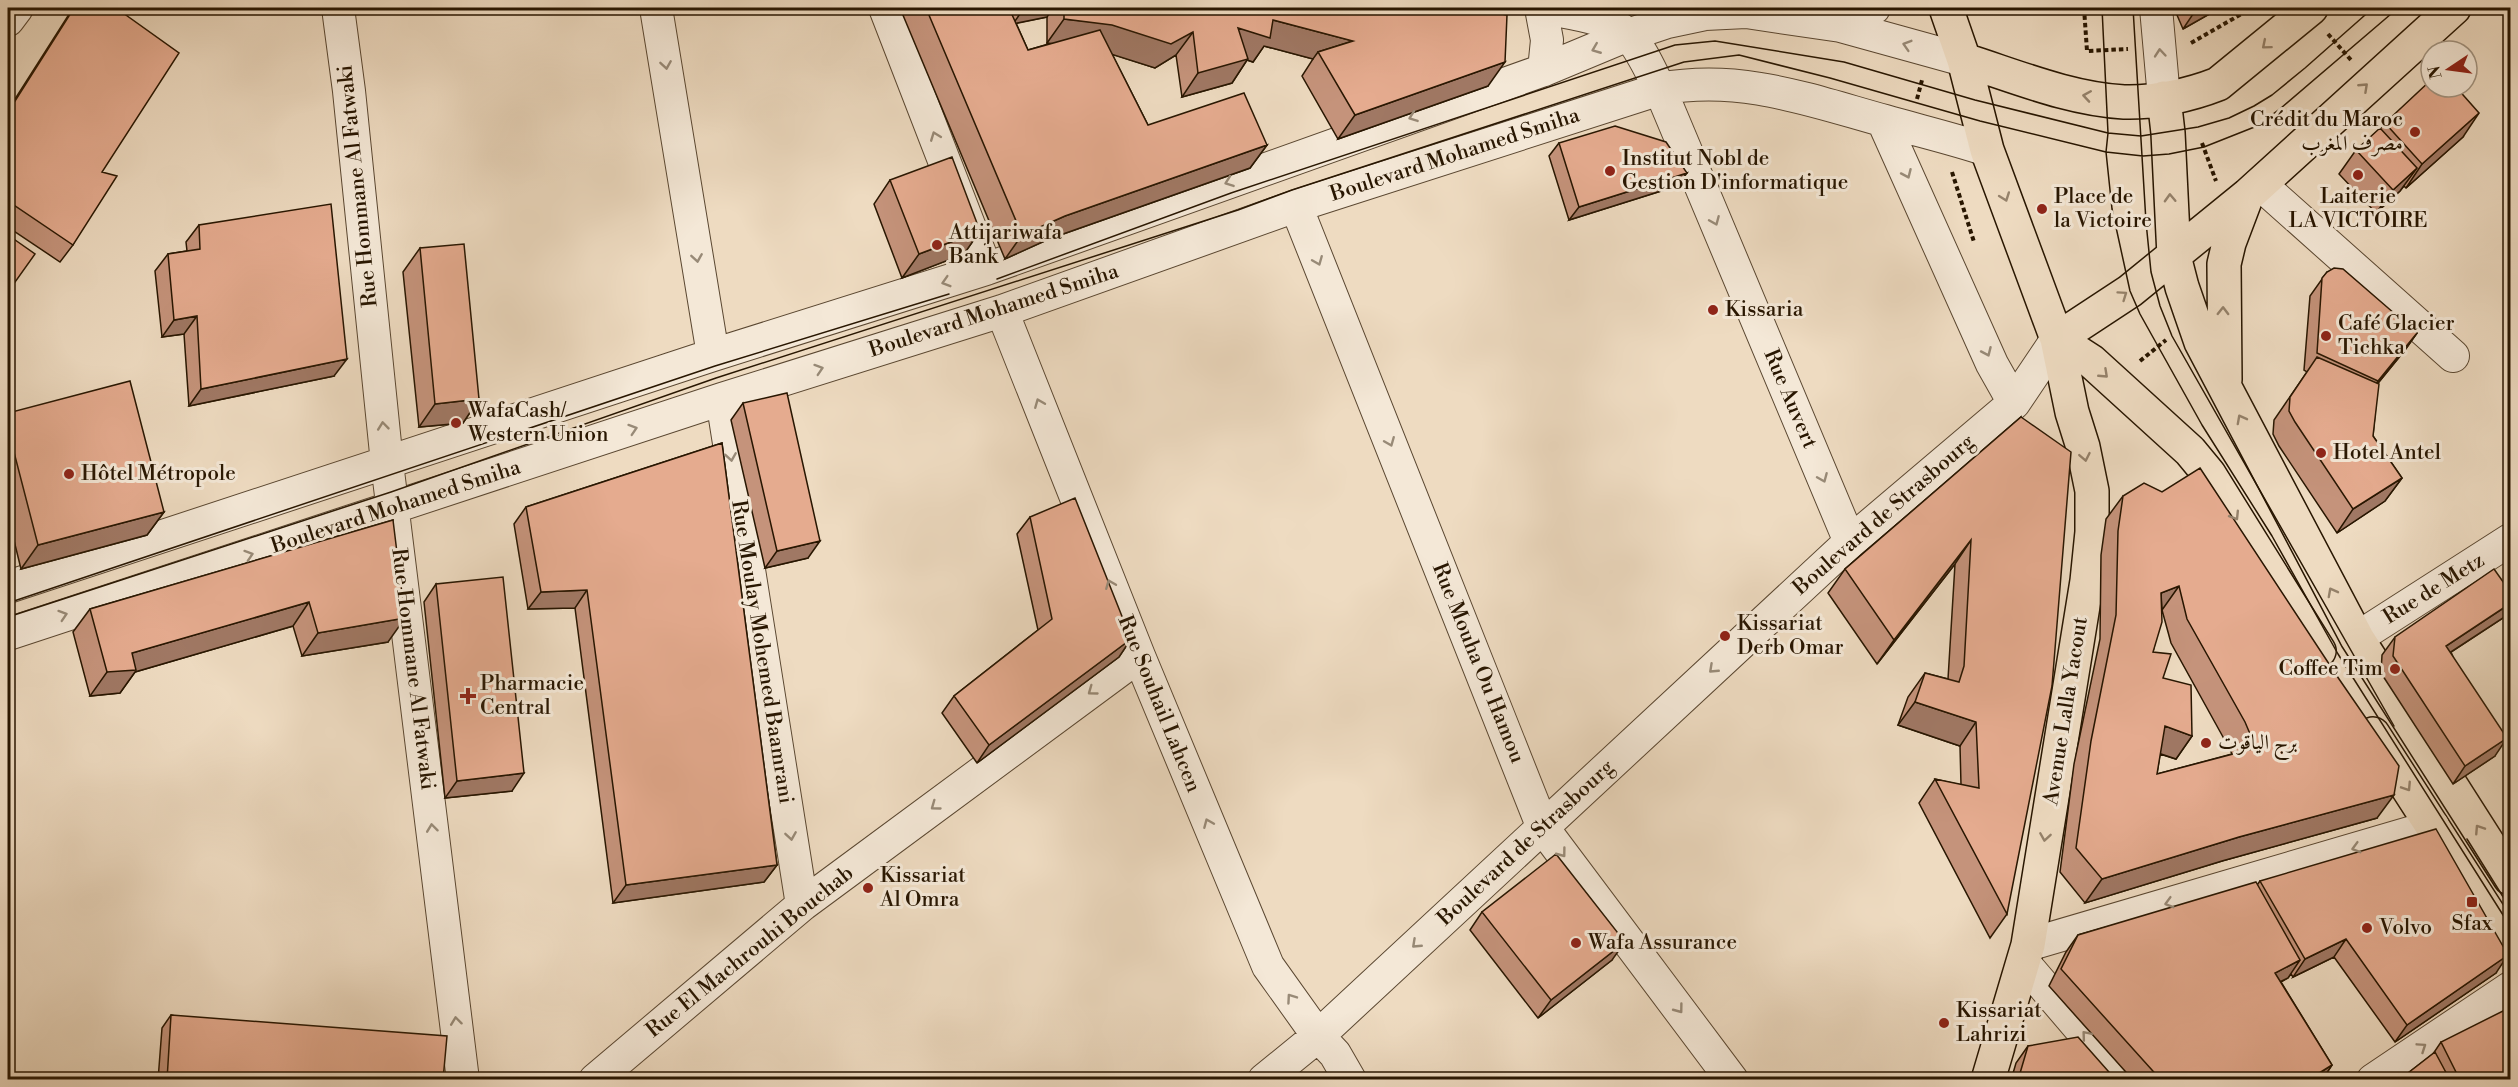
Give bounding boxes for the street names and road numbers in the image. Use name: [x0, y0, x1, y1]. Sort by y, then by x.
street label: Rue Hommane Al Fatwaki: [332, 64, 384, 308]
street label: Boulevard Mohamed Smiha: [1326, 102, 1583, 208]
street label: Boulevard Mohamed Smiha: [865, 258, 1122, 364]
street label: Rue Auvert: [1757, 345, 1823, 453]
street label: Boulevard de Strasbourg: [1787, 429, 1980, 602]
street label: Boulevard Mohamed Smiha: [267, 454, 524, 560]
street label: Rue Moulay Mohemed Baamrani: [725, 498, 799, 806]
street label: Rue Hommane Al Fatwaki: [385, 547, 441, 791]
street label: Rue de Metz: [2378, 548, 2490, 630]
street label: Rue Mouha Ou Hamou: [1426, 559, 1530, 767]
street label: Rue Souhail Lahcen: [1112, 612, 1207, 797]
street label: Avenue Lalla Yacout: [2038, 614, 2094, 808]
street label: Boulevard de Strasbourg: [1432, 754, 1620, 932]
street label: Rue El Machrouhi Bouchab: [641, 860, 859, 1044]

